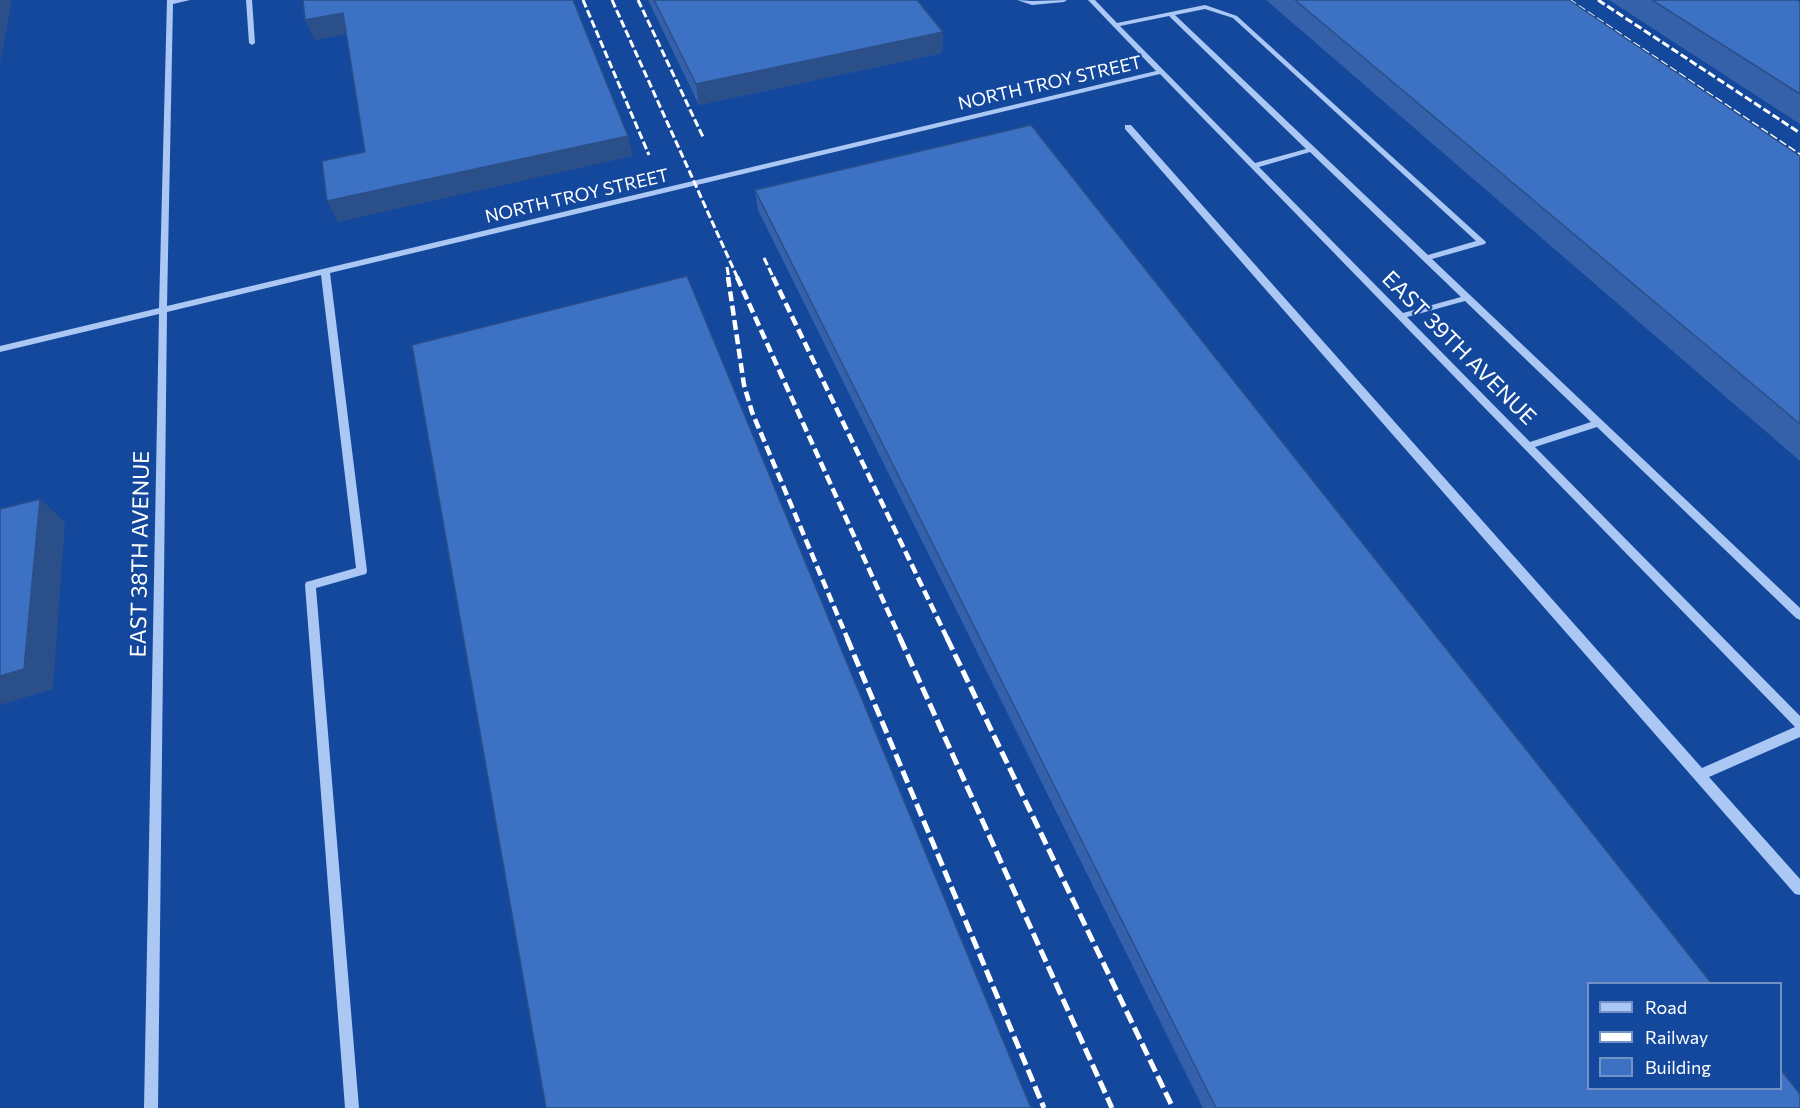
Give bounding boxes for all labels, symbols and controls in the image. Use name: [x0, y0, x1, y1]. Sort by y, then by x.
street label: NORTH TROY STREET: [956, 51, 1144, 115]
street label: NORTH TROY STREET: [483, 164, 671, 228]
street label: EAST 39TH AVENUE: [1377, 266, 1541, 430]
street label: EAST 38TH AVENUE: [125, 450, 155, 658]
legend: [1587, 982, 1782, 1090]
text: Road: [1645, 996, 1687, 1018]
text: Railway: [1645, 1026, 1708, 1048]
text: Building: [1645, 1056, 1711, 1078]

